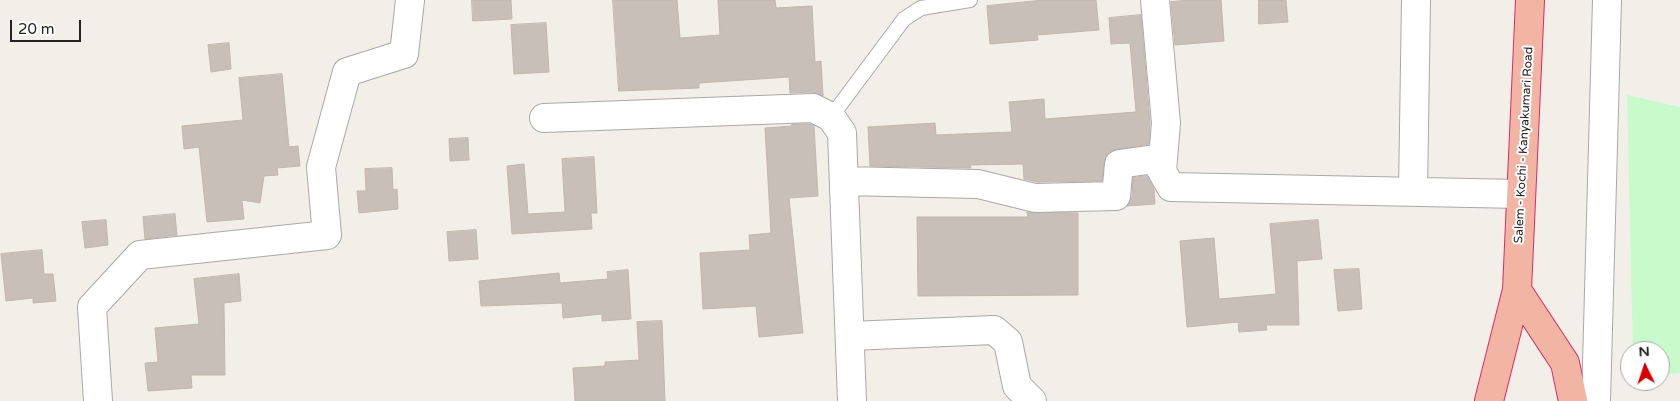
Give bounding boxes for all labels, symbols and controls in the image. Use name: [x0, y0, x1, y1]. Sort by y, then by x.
scale bar: [12, 10, 84, 42]
text: 20 m: [18, 20, 55, 38]
street label: Salem - Kochi - Kanyakumari Road: [1512, 46, 1536, 244]
north arrow: [1620, 341, 1670, 391]
text: N: [1638, 343, 1650, 360]

